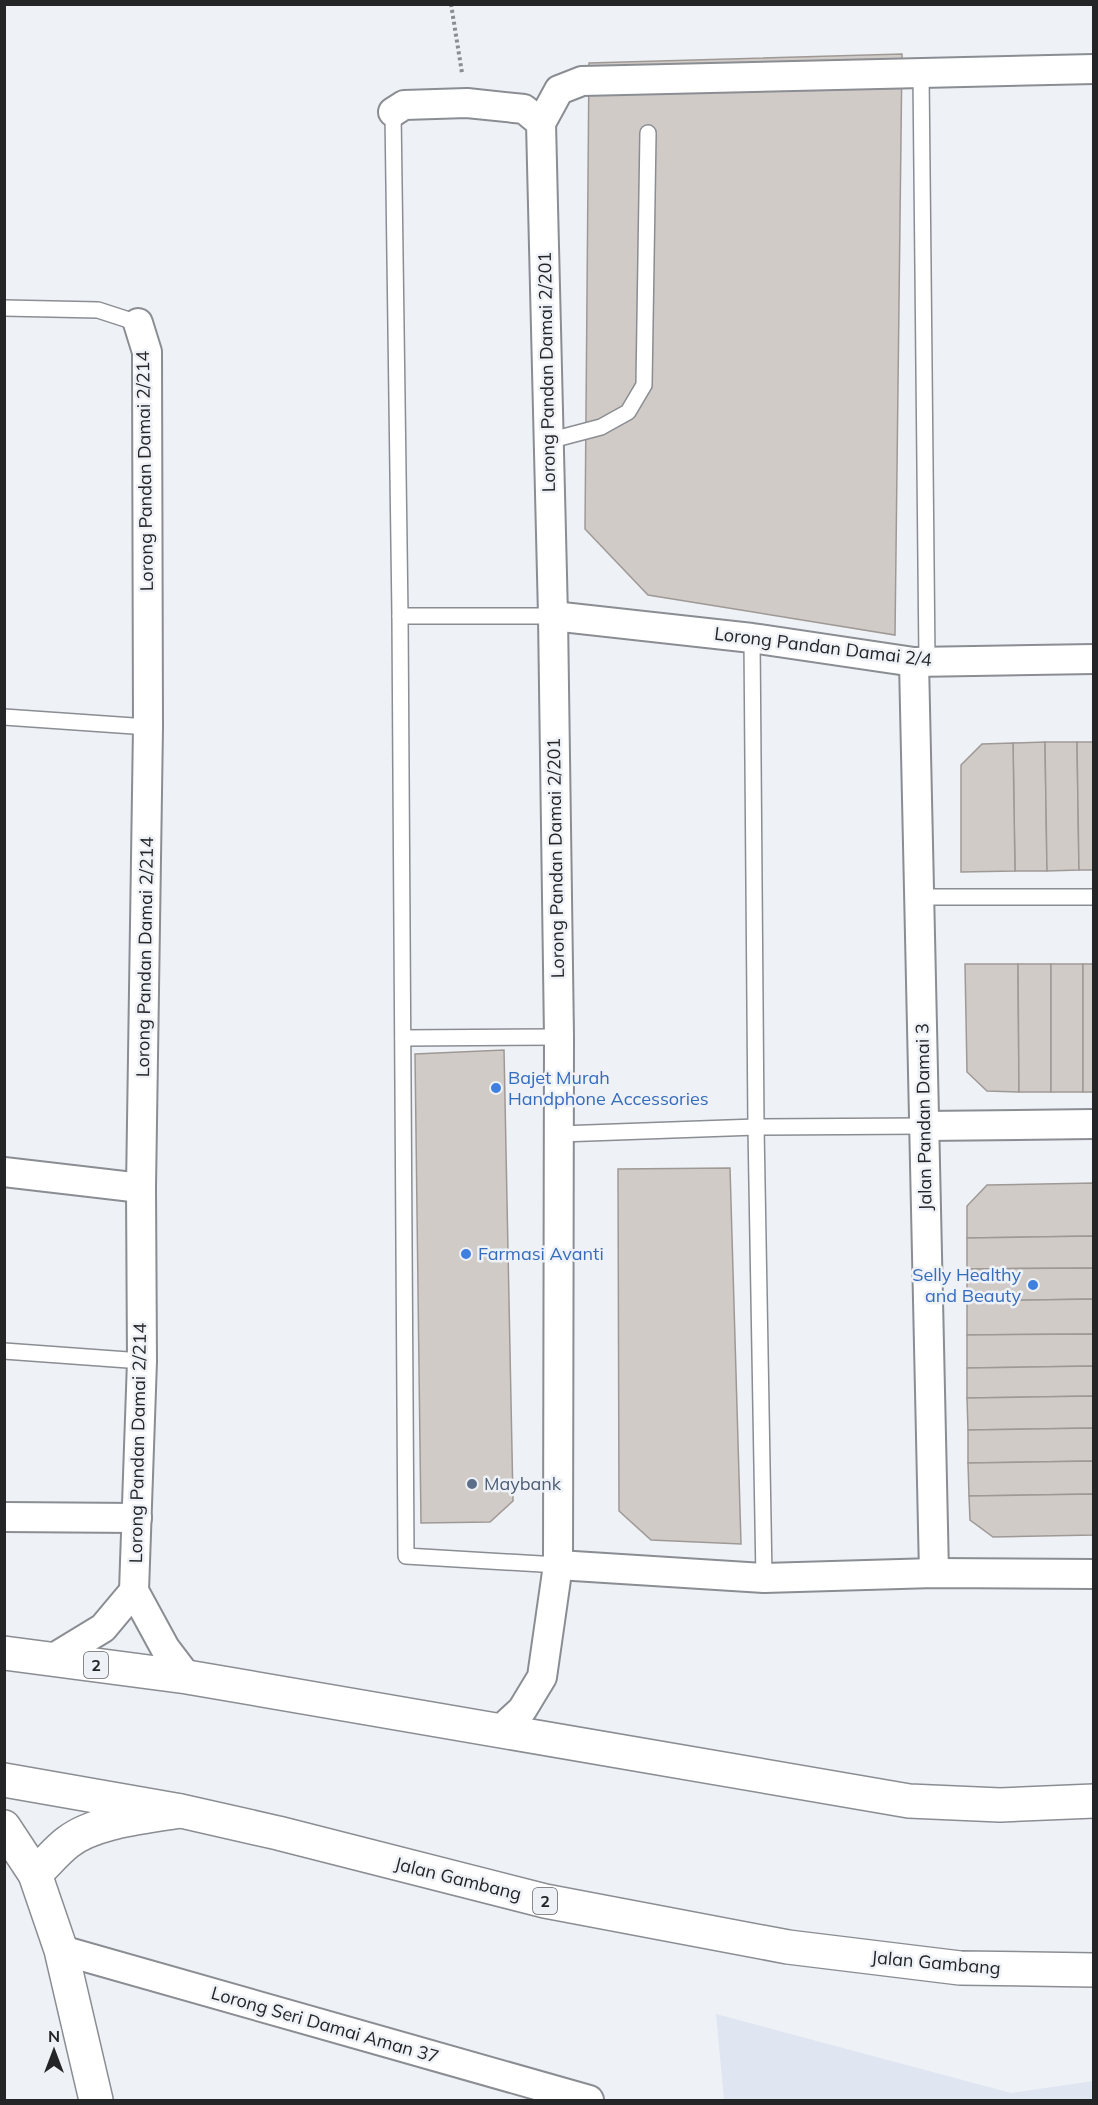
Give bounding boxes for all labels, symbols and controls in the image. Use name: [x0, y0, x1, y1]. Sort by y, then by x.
street label: Lorong Pandan Damai 2/201: [533, 252, 560, 492]
street label: Lorong Pandan Damai 2/214: [131, 350, 158, 591]
street label: Lorong Pandan Damai 2/4: [713, 622, 933, 671]
street label: Lorong Pandan Damai 2/201: [542, 738, 569, 978]
street label: Lorong Pandan Damai 2/214: [131, 836, 158, 1077]
street label: Jalan Pandan Damai 3: [910, 1023, 937, 1211]
place label: Bajet Murah Handphone Accessories: [508, 1066, 709, 1110]
marker: Bajet Murah Handphone Accessories: [489, 1081, 503, 1095]
place label: Farmasi Avanti: [478, 1242, 604, 1265]
marker: Farmasi Avanti: [459, 1247, 473, 1261]
place label: Selly Healthy and Beauty: [912, 1263, 1021, 1307]
marker: Selly Healthy and Beauty: [1026, 1278, 1040, 1292]
street label: Lorong Pandan Damai 2/214: [124, 1322, 151, 1563]
place label: Maybank: [484, 1472, 562, 1495]
marker: Maybank: [465, 1477, 479, 1491]
road number: 2: [84, 1652, 108, 1678]
street label: Jalan Gambang: [392, 1852, 524, 1905]
road number: 2: [533, 1888, 557, 1914]
street label: Jalan Gambang: [870, 1945, 1002, 1980]
street label: Lorong Seri Damai Aman 37: [209, 1981, 442, 2068]
north arrow: [24, 2021, 84, 2081]
text: N: [48, 2026, 60, 2046]

